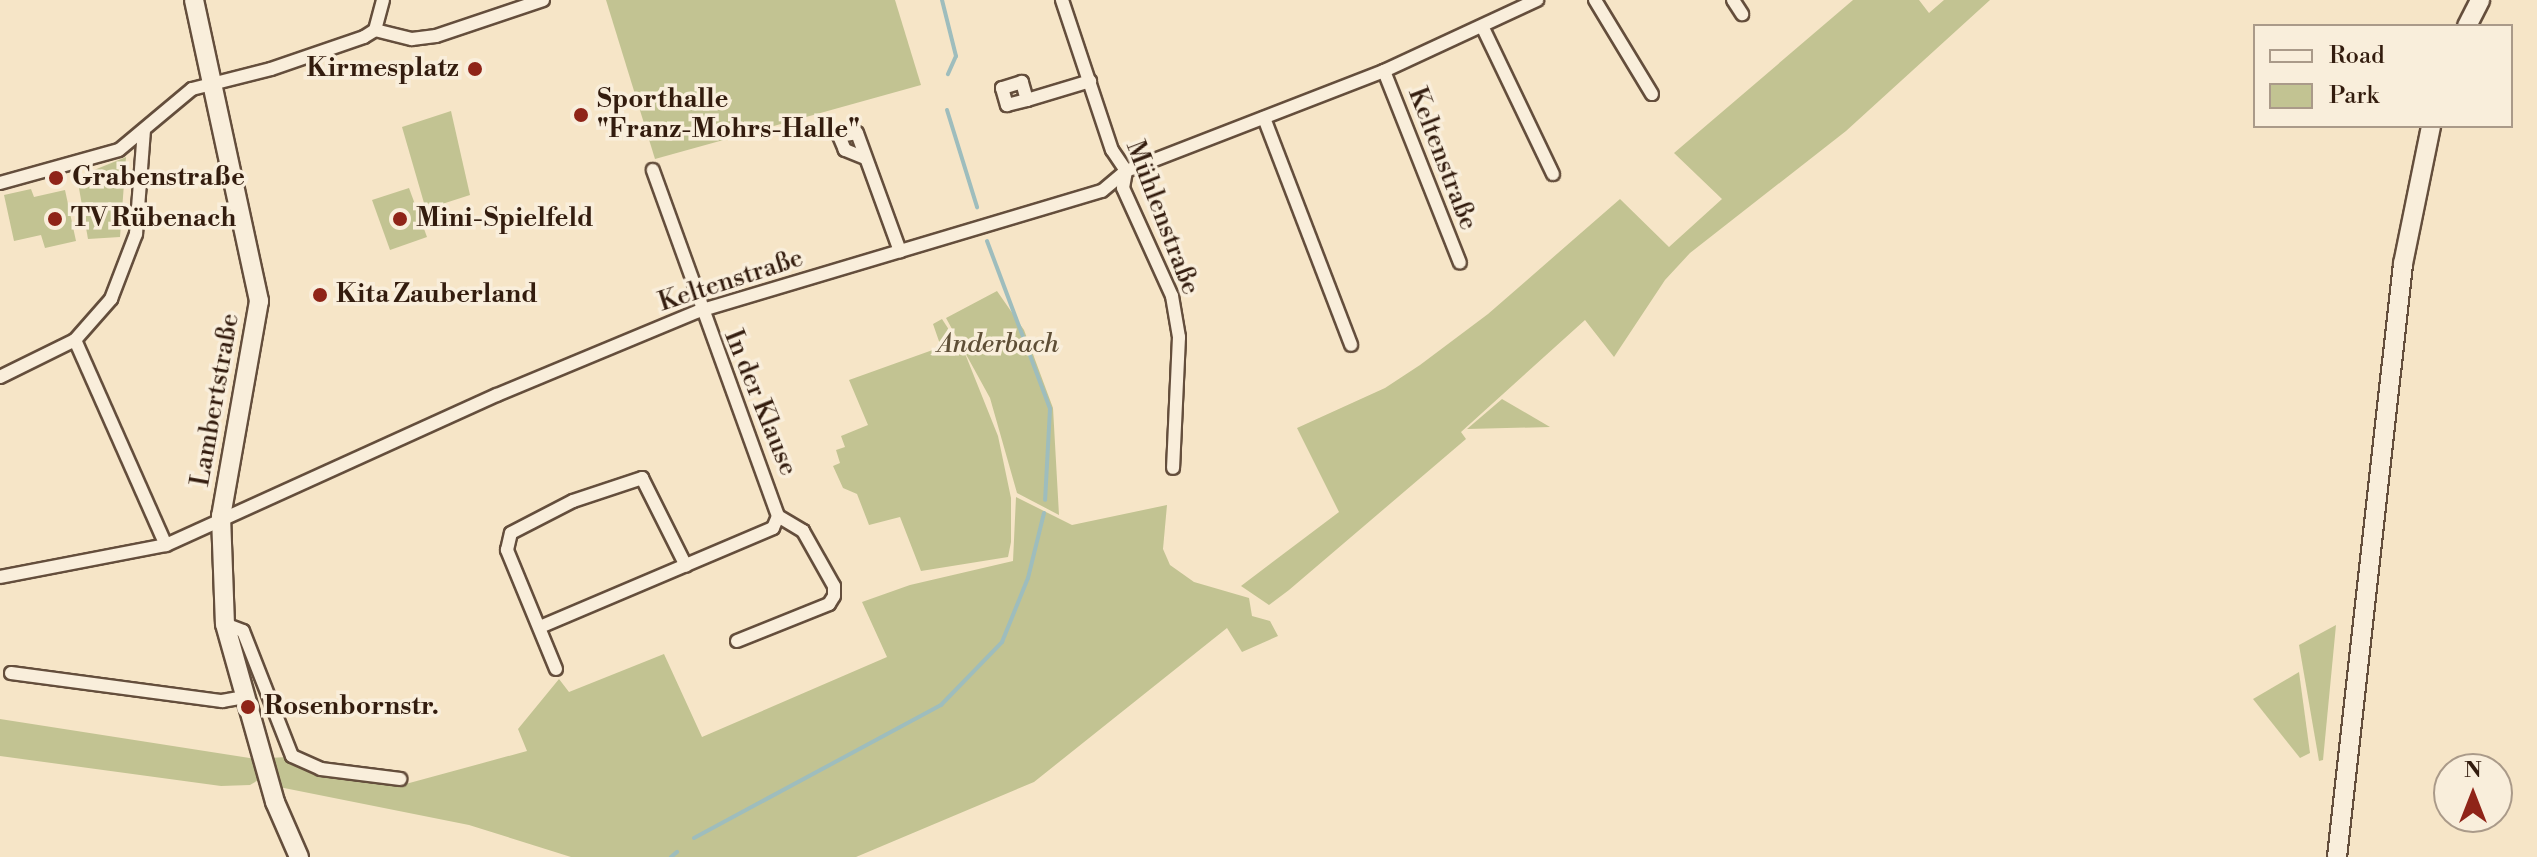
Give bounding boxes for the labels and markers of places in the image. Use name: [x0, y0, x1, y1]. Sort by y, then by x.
place label: Kirmesplatz: [307, 53, 459, 85]
marker: Kirmesplatz: [466, 60, 484, 78]
place label: Sporthalle "Franz-Mohrs-Halle": [597, 84, 860, 146]
marker: Sporthalle "Franz-Mohrs-Halle": [572, 106, 590, 124]
place label: Grabenstraße: [72, 162, 245, 194]
marker: Grabenstraße: [47, 169, 65, 187]
place label: TV Rübenach: [71, 203, 236, 235]
place label: Mini-Spielfeld: [416, 203, 593, 235]
marker: TV Rübenach: [46, 210, 64, 228]
marker: Mini-Spielfeld: [391, 210, 409, 228]
place label: Kita Zauberland: [336, 279, 538, 311]
marker: Kita Zauberland: [311, 286, 329, 304]
place label: Rosenbornstr.: [264, 691, 439, 723]
marker: Rosenbornstr.: [239, 698, 257, 716]

